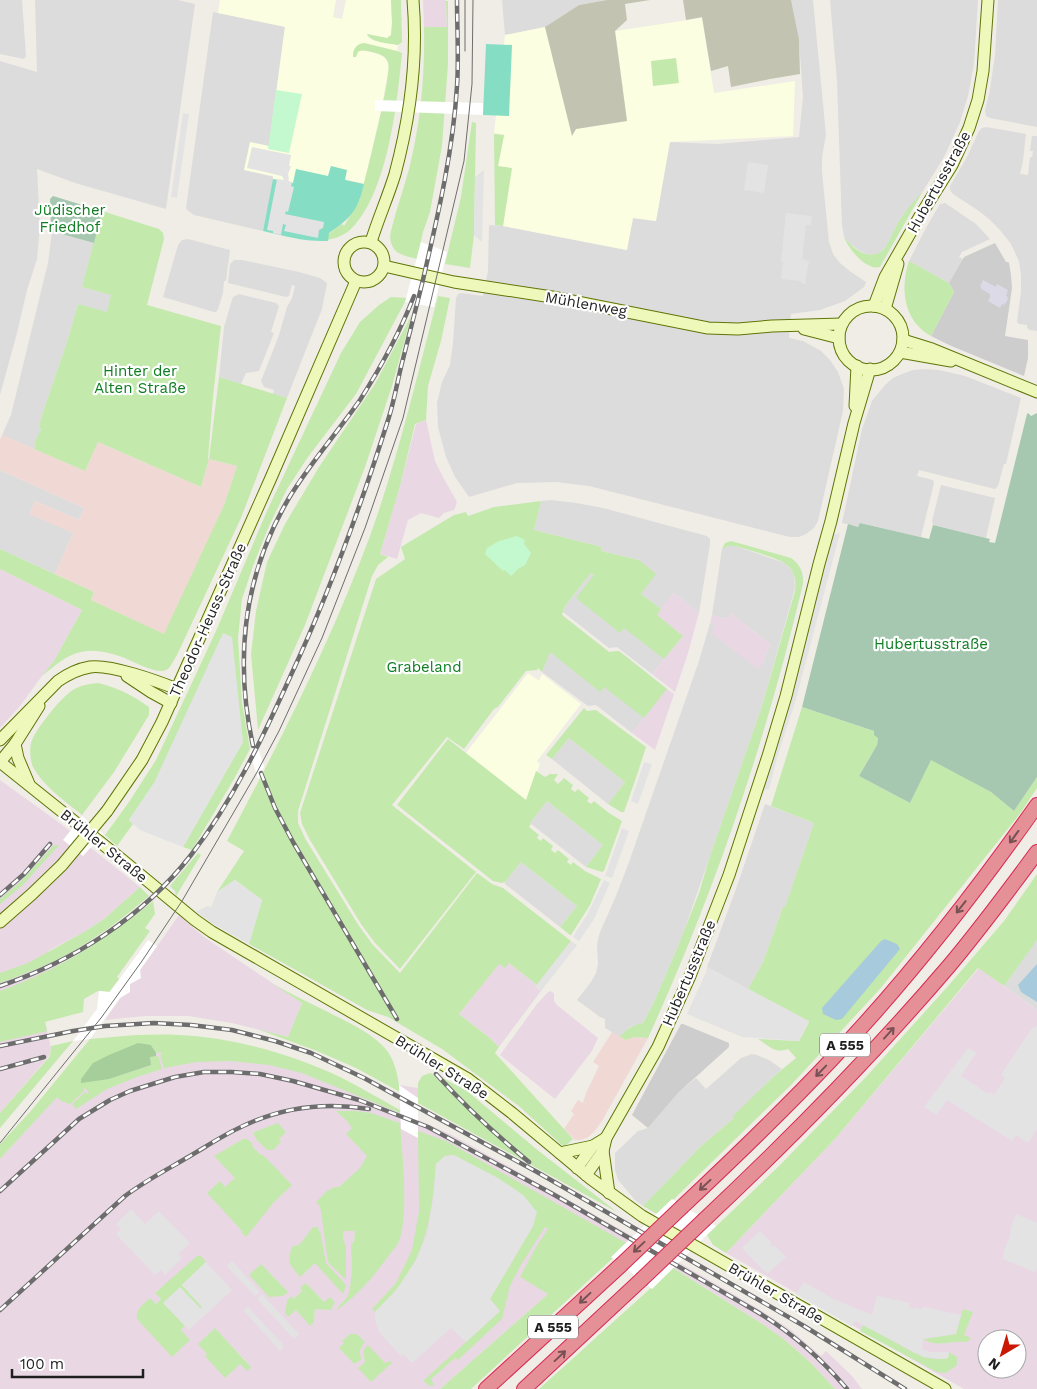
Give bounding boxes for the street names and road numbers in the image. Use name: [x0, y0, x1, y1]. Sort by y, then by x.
street label: Hubertusstraße: [904, 128, 974, 236]
street label: Mühlenweg: [544, 288, 628, 320]
street label: Theodor-Heuss-Straße: [166, 540, 250, 700]
street label: Brühler Straße: [57, 805, 151, 887]
street label: Hubertusstraße: [658, 917, 720, 1029]
street label: Brühler Straße: [392, 1031, 492, 1103]
road number: A 555: [820, 1034, 870, 1056]
street label: Brühler Straße: [725, 1259, 827, 1327]
road number: A 555: [528, 1315, 578, 1338]

